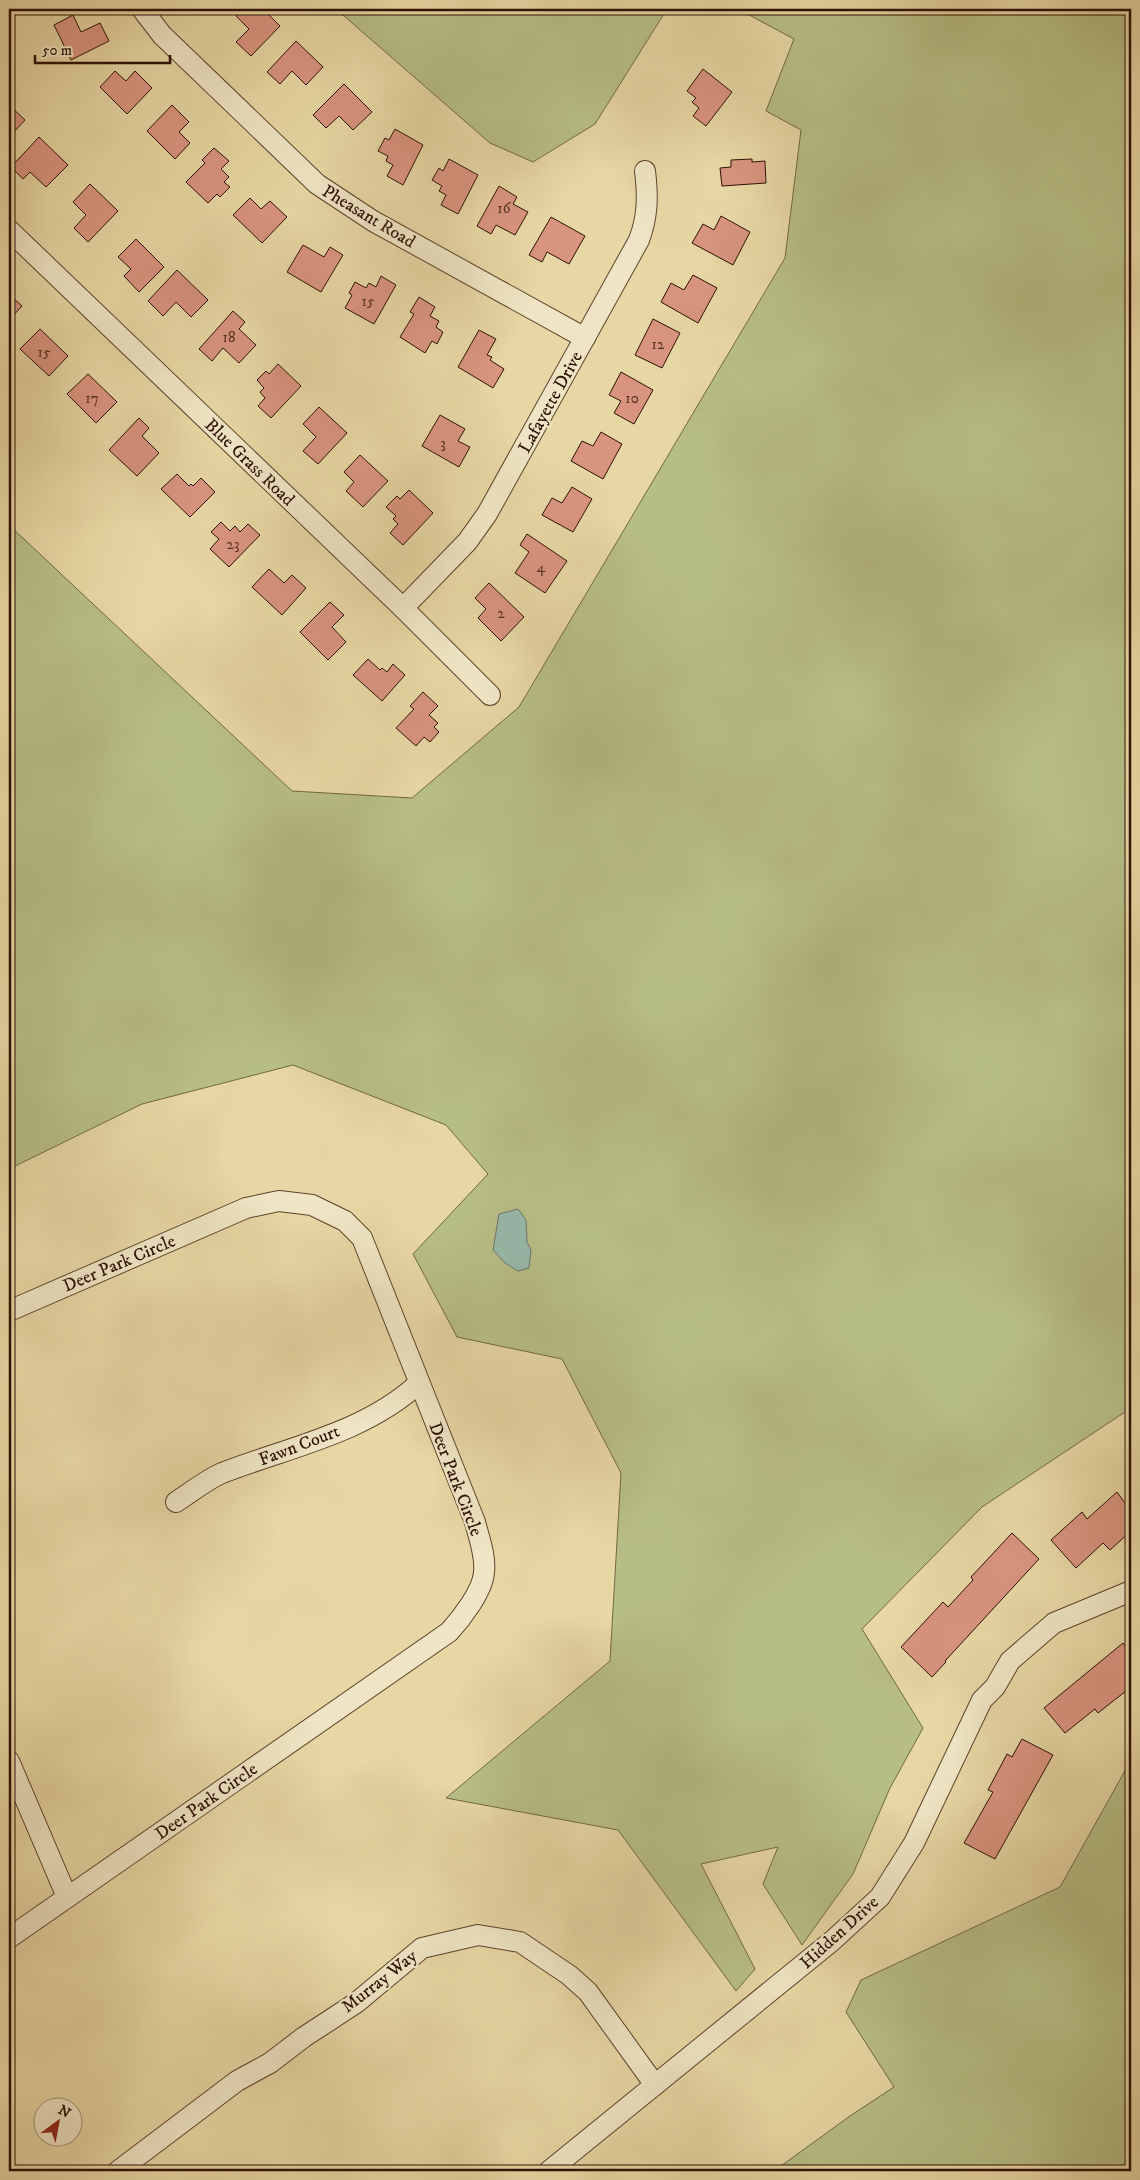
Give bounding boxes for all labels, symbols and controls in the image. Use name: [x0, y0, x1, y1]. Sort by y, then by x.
scale bar: [35, 32, 170, 64]
text: 50 m: [42, 41, 72, 60]
street label: Pheasant Road: [318, 180, 419, 253]
house number: 16: [497, 199, 512, 218]
house number: 15: [362, 292, 375, 311]
house number: 18: [222, 328, 236, 347]
house number: 12: [652, 335, 665, 354]
house number: 15: [38, 343, 51, 362]
street label: Lafayette Drive: [514, 348, 588, 457]
house number: 17: [85, 389, 99, 408]
house number: 10: [625, 389, 639, 408]
street label: Blue Grass Road: [200, 414, 299, 511]
house number: 3: [440, 434, 446, 453]
house number: 23: [227, 535, 239, 554]
house number: 4: [537, 558, 546, 577]
house number: 2: [497, 604, 505, 623]
street label: Deer Park Circle: [60, 1230, 179, 1298]
street label: Deer Park Circle: [423, 1419, 487, 1539]
street label: Fawn Court: [256, 1420, 343, 1471]
street label: Deer Park Circle: [151, 1758, 262, 1845]
street label: Hidden Drive: [796, 1892, 884, 1974]
street label: Murray Way: [337, 1945, 422, 2018]
north arrow: [32, 2098, 82, 2148]
text: N: [55, 2101, 74, 2123]

